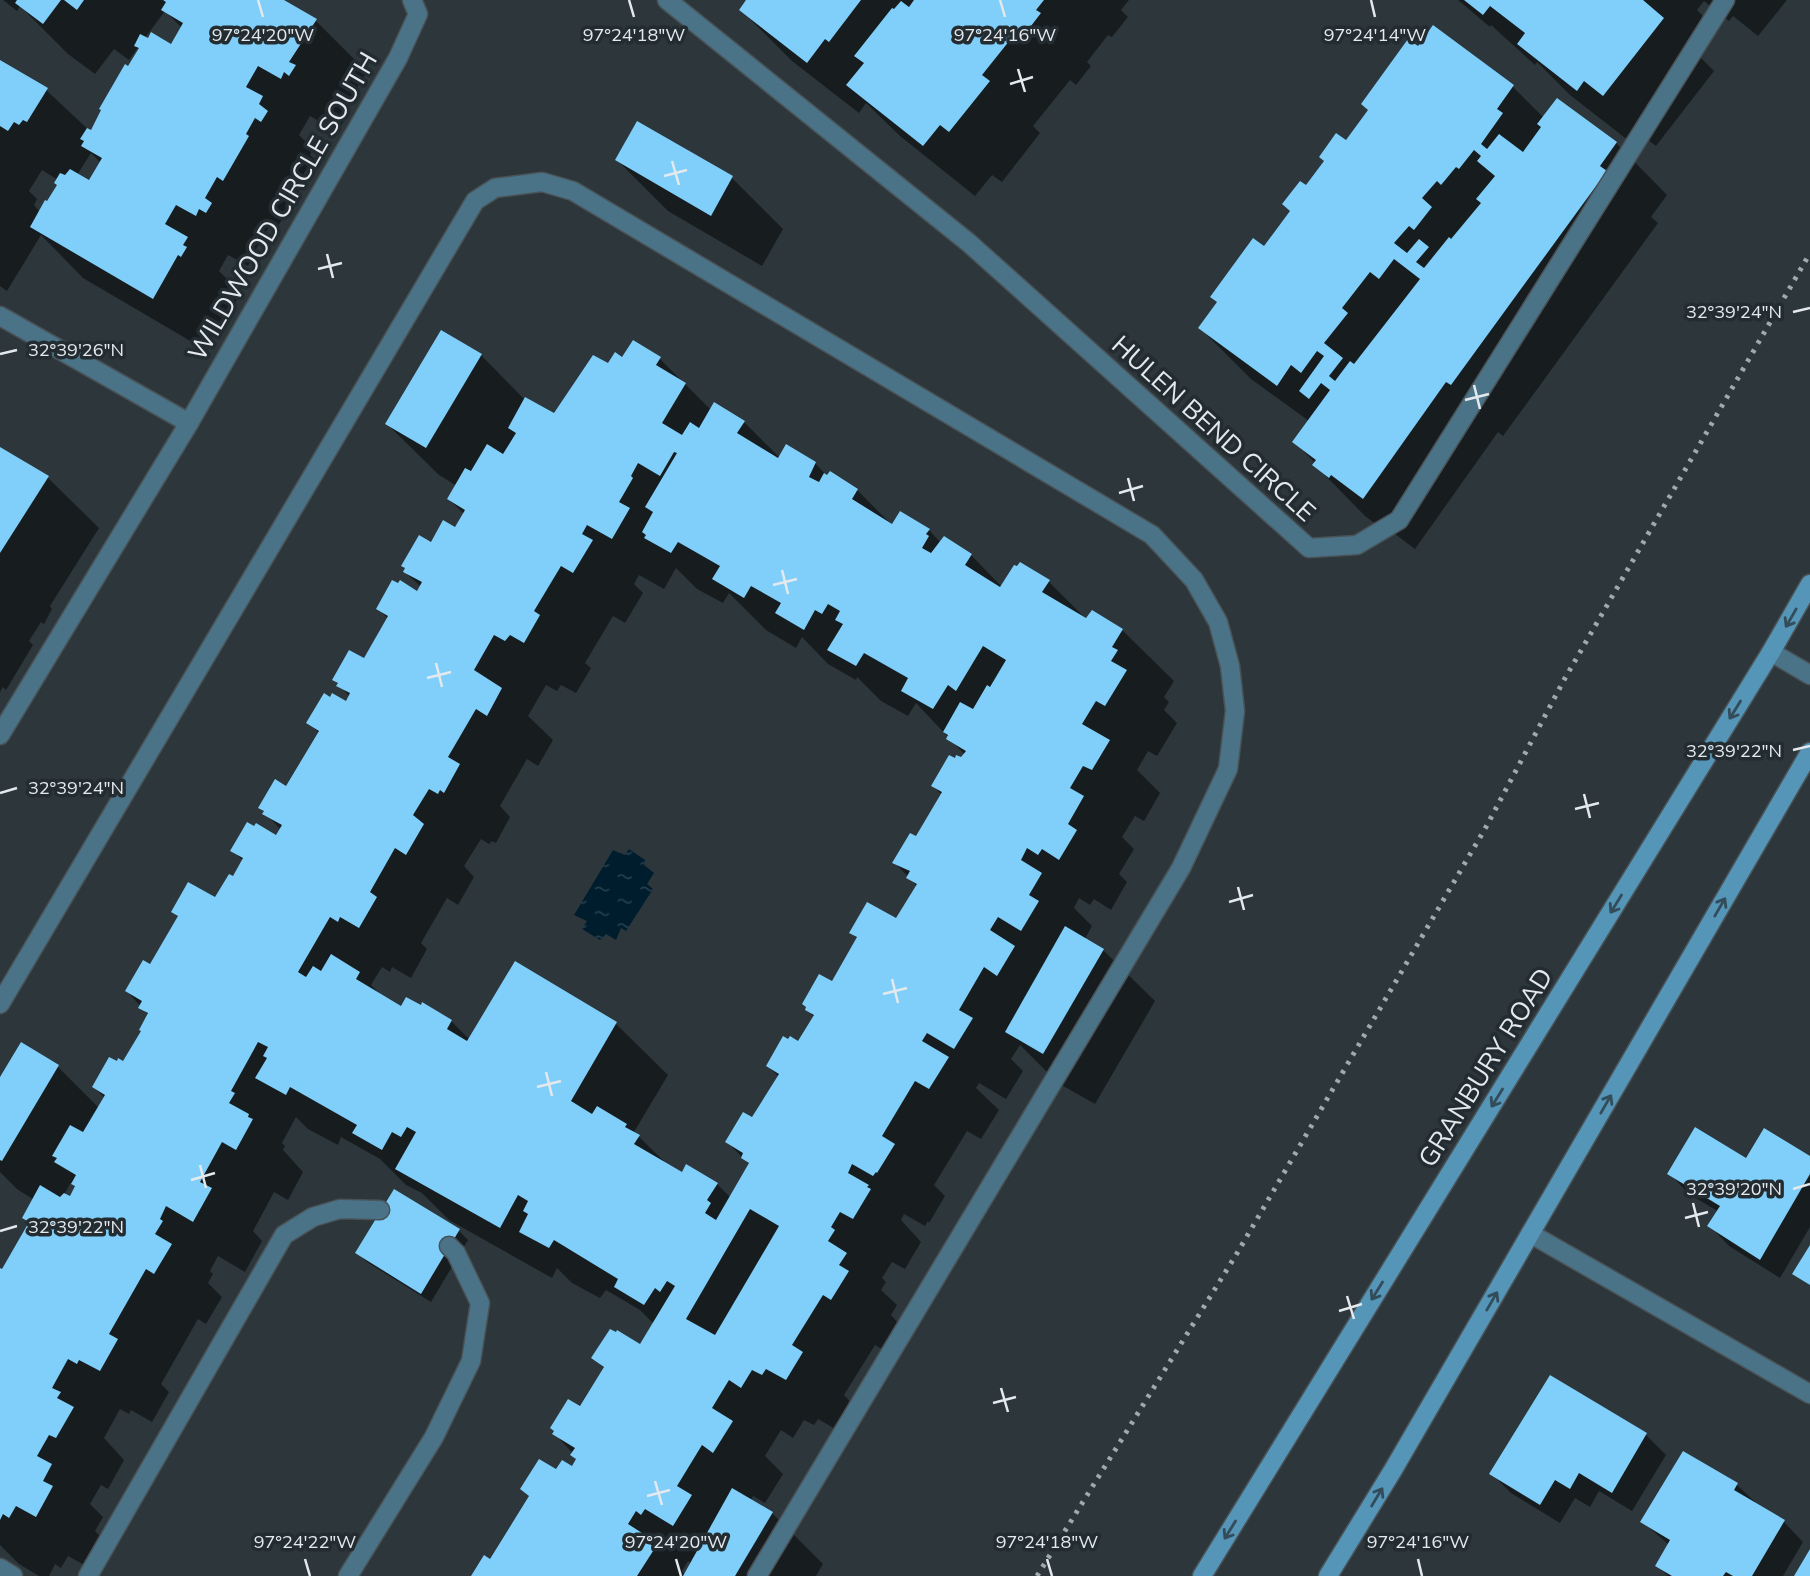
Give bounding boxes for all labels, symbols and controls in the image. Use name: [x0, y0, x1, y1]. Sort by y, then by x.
text: 97°24'20"W: [212, 23, 314, 46]
text: 97°24'18"W: [583, 23, 685, 46]
text: 97°24'16"W: [954, 23, 1056, 46]
text: 97°24'14"W: [1324, 23, 1426, 46]
street label: WILDWOOD CIRCLE SOUTH: [180, 46, 384, 366]
text: 32°39'24"N: [1686, 300, 1782, 323]
street label: HULEN BEND CIRCLE: [1105, 328, 1323, 528]
text: 32°39'26"N: [28, 338, 124, 361]
one-way arrow: [1783, 608, 1797, 628]
one-way arrow: [1728, 700, 1742, 720]
text: 32°39'22"N: [1686, 739, 1782, 762]
text: 32°39'24"N: [28, 776, 124, 799]
one-way arrow: [1609, 894, 1623, 914]
one-way arrow: [1714, 897, 1727, 918]
street label: GRANBURY ROAD: [1410, 961, 1560, 1173]
one-way arrow: [1489, 1087, 1503, 1107]
one-way arrow: [1600, 1094, 1613, 1115]
text: 32°39'20"N: [1686, 1177, 1782, 1200]
text: 32°39'22"N: [28, 1215, 124, 1238]
one-way arrow: [1370, 1281, 1384, 1301]
one-way arrow: [1485, 1291, 1499, 1311]
one-way arrow: [1370, 1487, 1384, 1507]
one-way arrow: [1223, 1520, 1237, 1540]
text: 97°24'22"W: [254, 1530, 356, 1553]
text: 97°24'20"W: [625, 1530, 727, 1553]
text: 97°24'18"W: [996, 1530, 1098, 1553]
text: 97°24'16"W: [1367, 1530, 1469, 1553]

